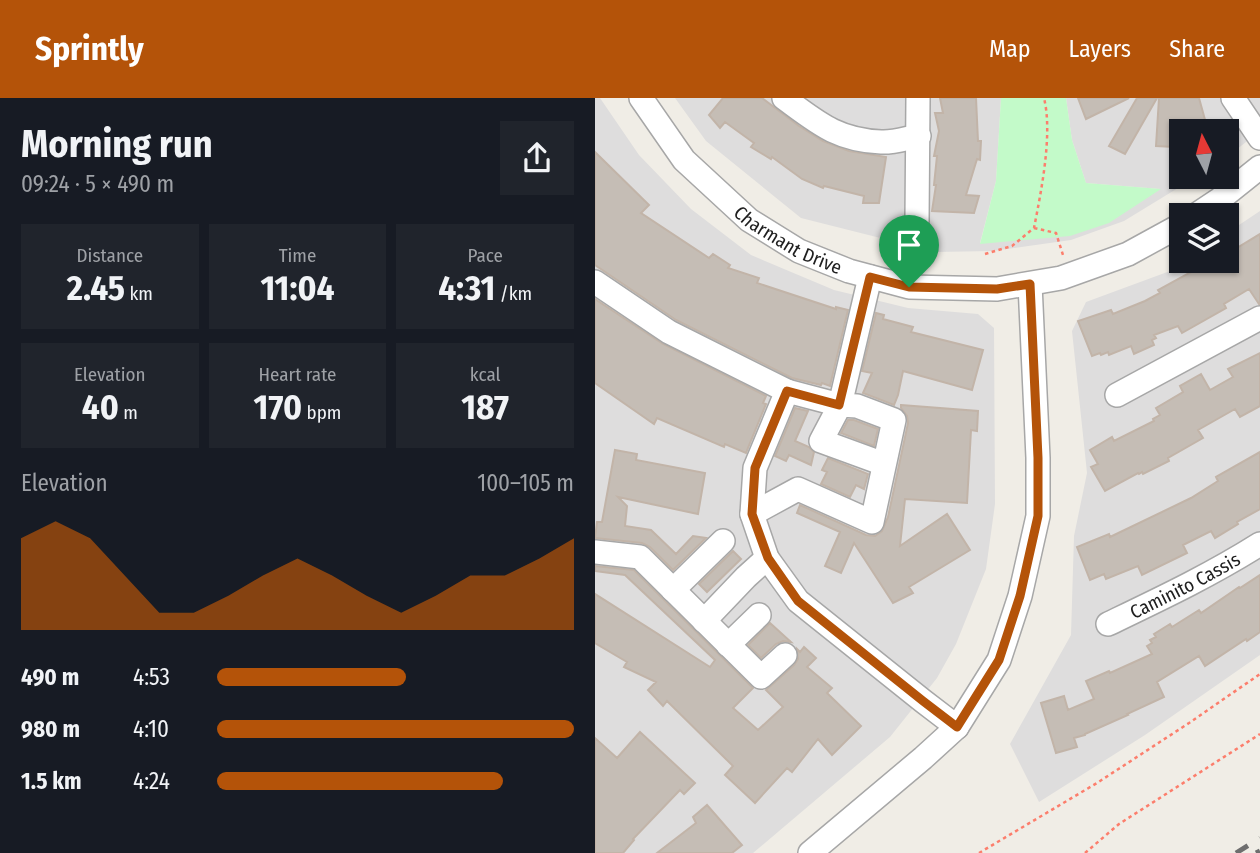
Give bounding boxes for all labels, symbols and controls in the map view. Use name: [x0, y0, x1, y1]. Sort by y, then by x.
text: Sprintly: [35, 29, 144, 69]
text: Map: [989, 35, 1031, 63]
text: Layers: [1069, 35, 1131, 63]
text: Share: [1169, 35, 1225, 63]
north arrow: [1169, 119, 1239, 189]
map controls: [1169, 119, 1239, 273]
text: Morning run: [21, 121, 213, 167]
button: share: [500, 121, 574, 195]
text: 09:24 · 5 × 490 m: [21, 170, 174, 198]
street label: Charmant Drive: [729, 201, 845, 279]
button: layers: [1169, 203, 1239, 273]
pin: [879, 215, 939, 287]
icon: arrive: [890, 226, 928, 264]
text: Distance: [77, 244, 143, 267]
text: Time: [279, 244, 316, 267]
text: Pace: [467, 244, 503, 267]
text: 2.45: [67, 267, 125, 309]
text: 11:04: [260, 267, 335, 309]
text: 4:31: [438, 267, 495, 309]
text: km: [125, 282, 153, 305]
text: /km: [495, 282, 532, 305]
text: Elevation: [74, 363, 146, 386]
text: Heart rate: [258, 363, 337, 386]
text: kcal: [470, 363, 501, 386]
text: 40: [82, 386, 119, 428]
text: 170: [254, 386, 302, 428]
text: 187: [461, 386, 509, 428]
text: m: [119, 401, 138, 424]
text: bpm: [302, 401, 341, 424]
text: Elevation: [21, 469, 108, 497]
text: 100–105 m: [477, 469, 574, 497]
street label: Caminito Cassis: [1126, 547, 1244, 623]
text: 490 m: [21, 663, 79, 691]
text: 4:53: [133, 663, 170, 691]
text: 980 m: [21, 715, 80, 743]
text: 4:10: [133, 715, 169, 743]
text: 1.5 km: [21, 767, 82, 795]
text: 4:24: [133, 767, 170, 795]

